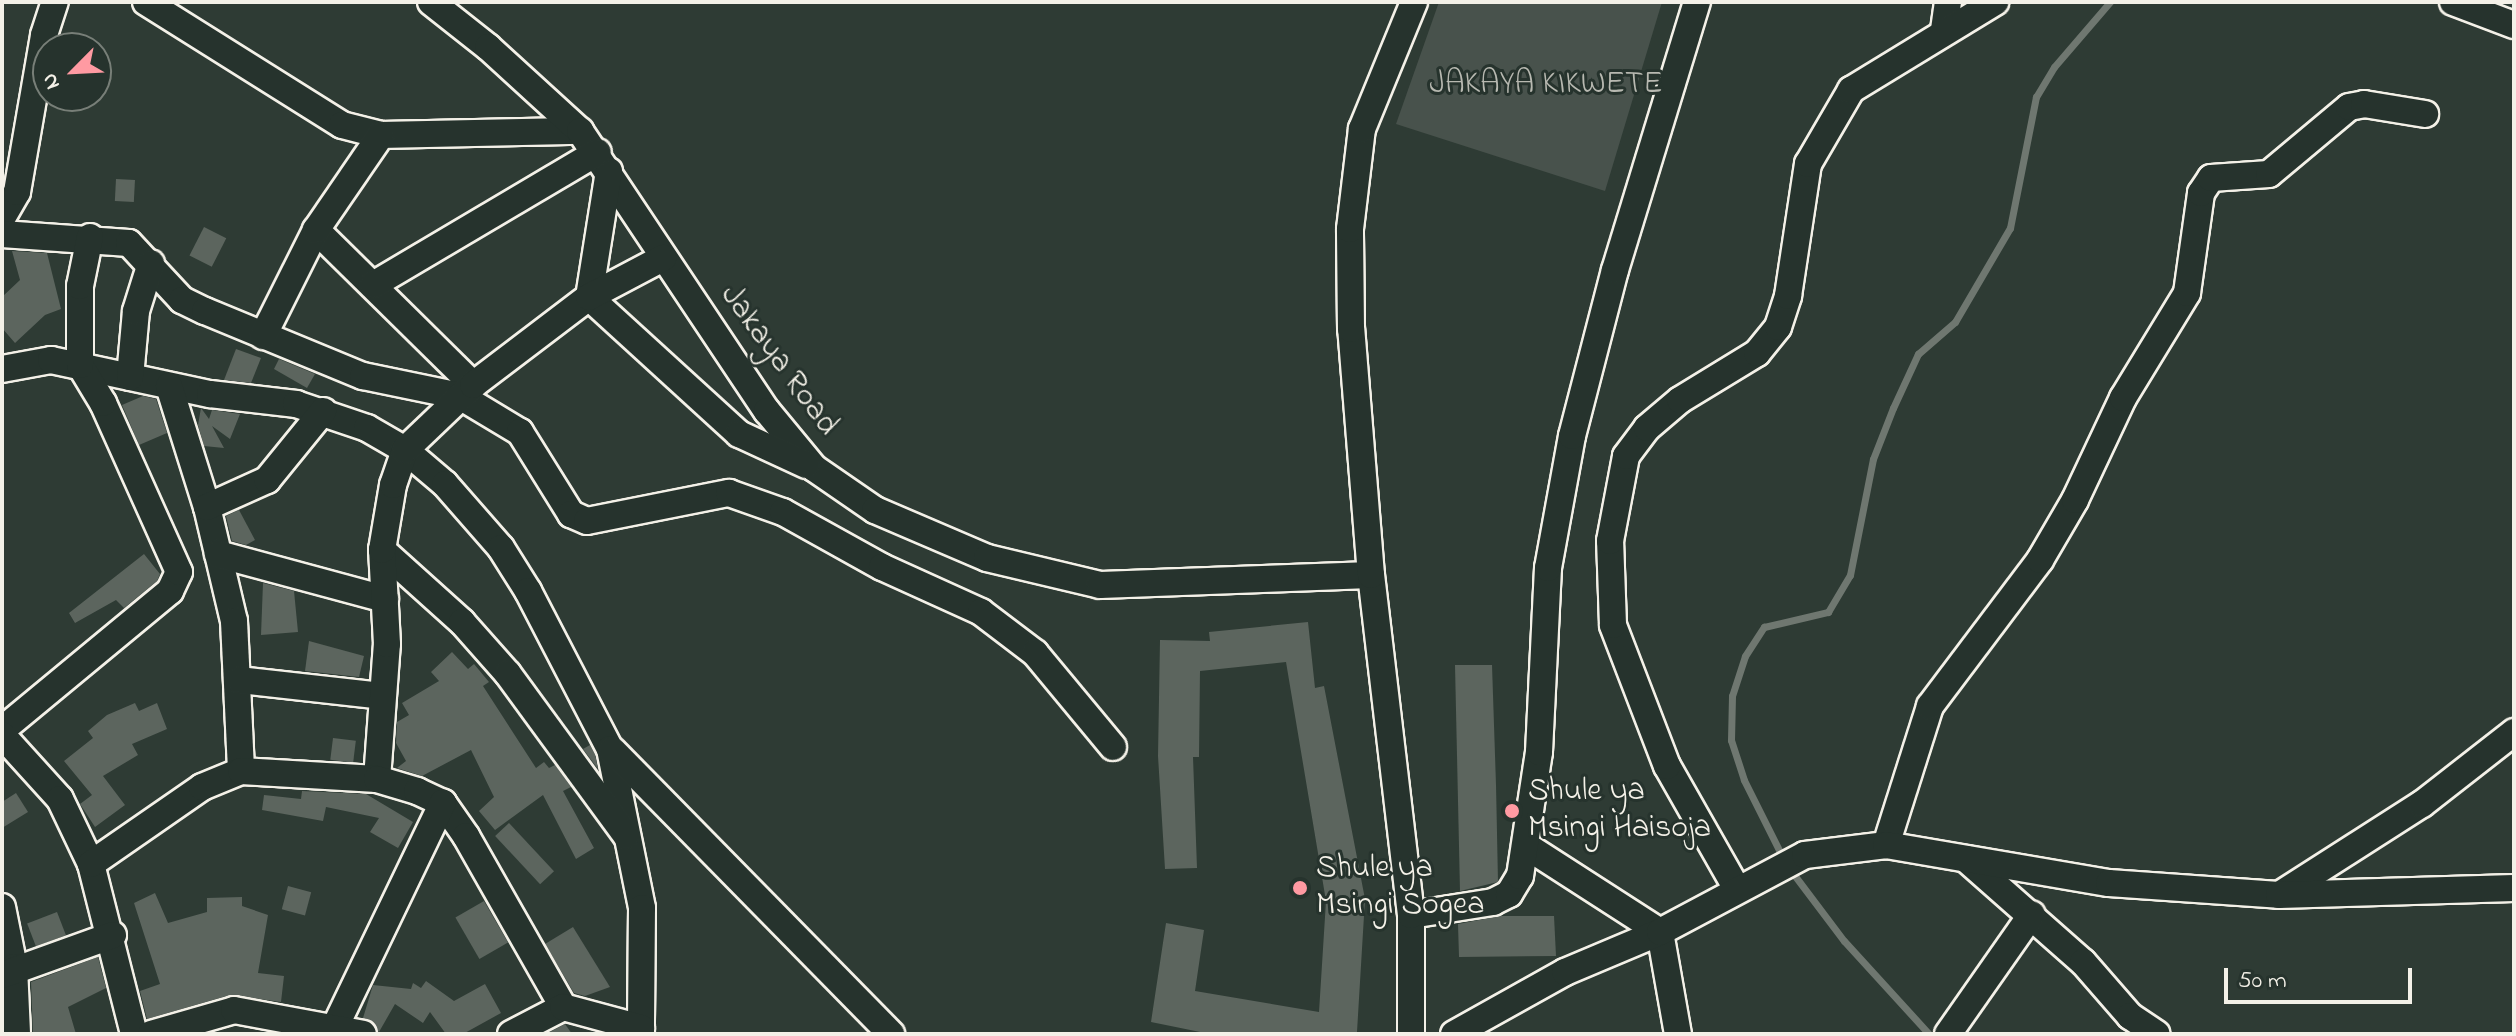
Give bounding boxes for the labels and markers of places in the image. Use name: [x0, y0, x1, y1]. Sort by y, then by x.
place label: Shule ya Msingi Haisoja: [1528, 774, 1711, 849]
marker: Shule ya Msingi Haisoja: [1503, 802, 1521, 820]
place label: Shule ya Msingi Sogea: [1316, 851, 1485, 926]
marker: Shule ya Msingi Sogea: [1291, 879, 1309, 897]

